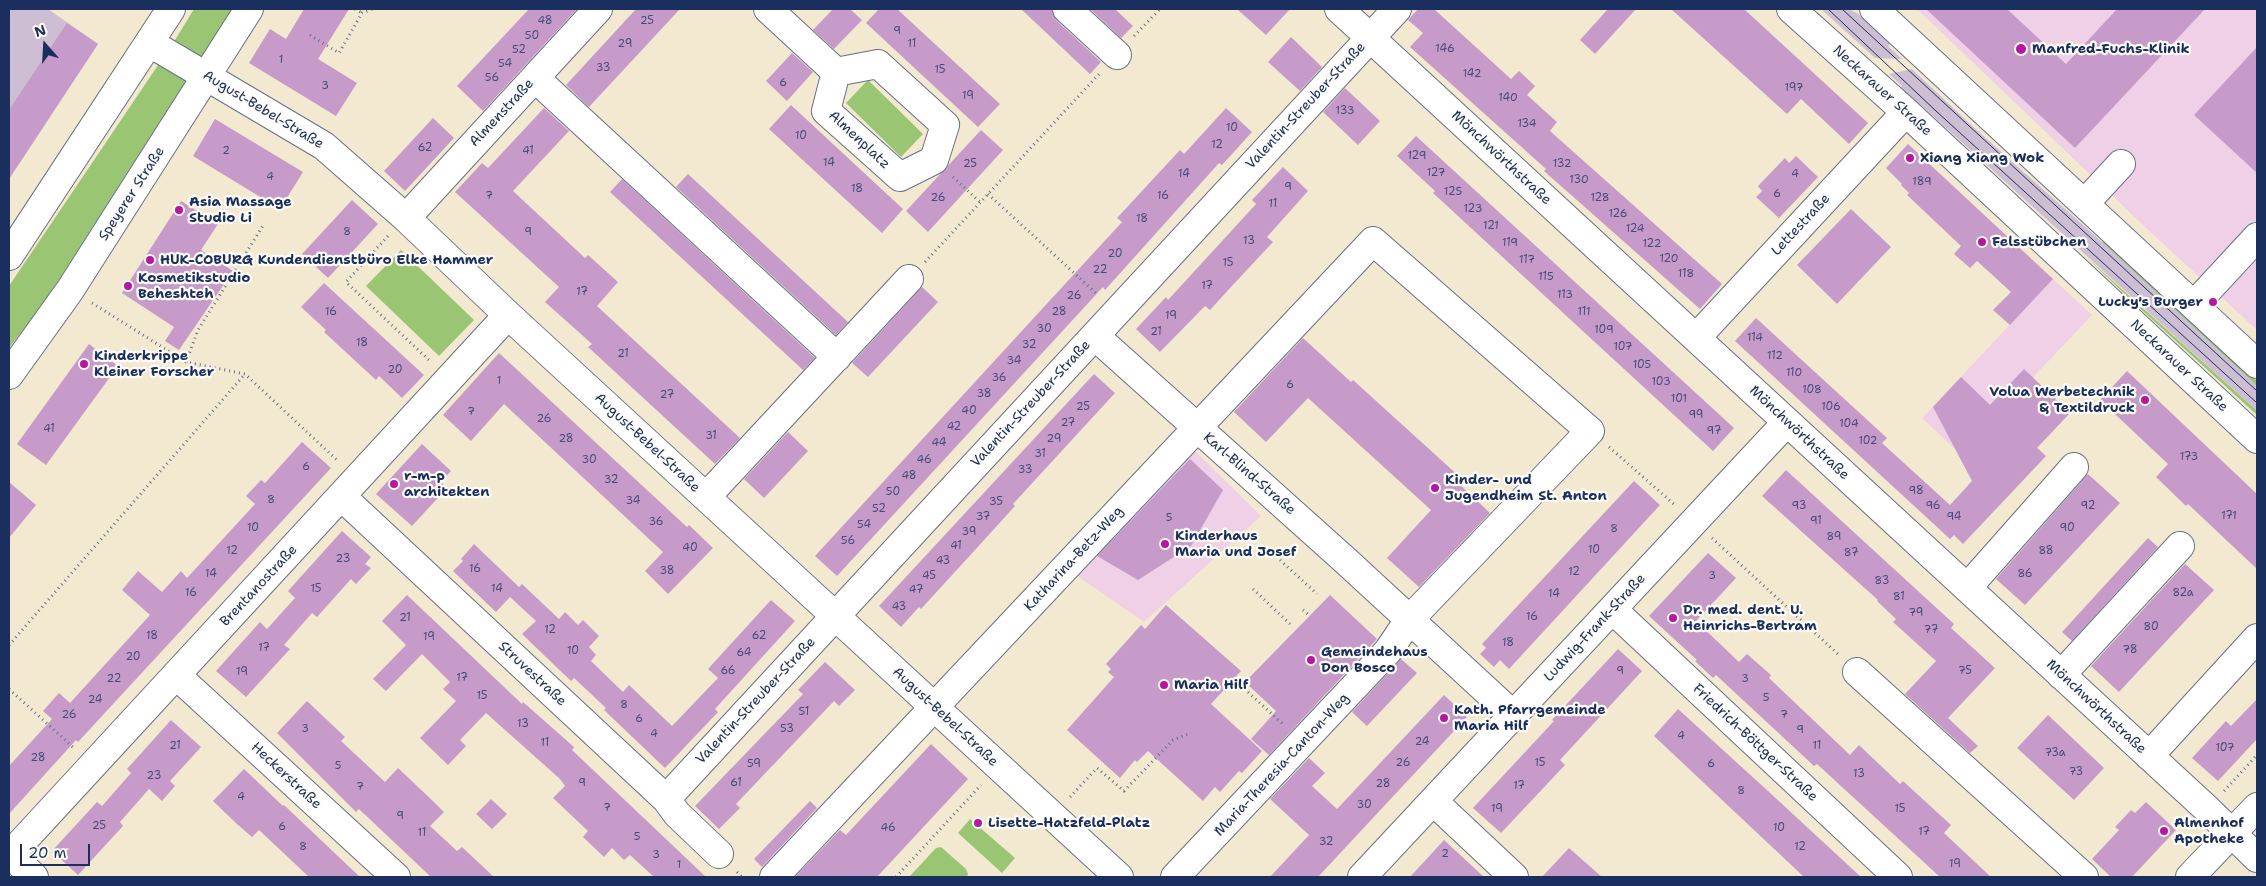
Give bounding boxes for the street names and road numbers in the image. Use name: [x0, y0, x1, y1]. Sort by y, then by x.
street label: Valentin-Streuber-Straße: [1243, 39, 1369, 173]
street label: Neckarauer Straße: [1829, 42, 1935, 140]
street label: August-Bebel-Straße: [199, 67, 327, 153]
street label: Almenstraße: [466, 76, 538, 150]
street label: Almenplatz: [825, 107, 893, 173]
street label: Mönchwörthstraße: [1448, 107, 1554, 209]
street label: Speyerer Straße: [95, 144, 169, 244]
street label: Lettestraße: [1768, 191, 1834, 259]
street label: Neckarauer Straße: [2127, 316, 2231, 416]
street label: Valentin-Streuber-Straße: [968, 337, 1094, 471]
street label: Mönchwörthstraße: [1746, 382, 1852, 484]
street label: August-Bebel-Straße: [591, 390, 703, 496]
street label: Karl-Blind-Straße: [1199, 429, 1299, 519]
street label: Katharina-Betz-Weg: [1021, 503, 1127, 615]
street label: Brentanostraße: [217, 542, 301, 630]
street label: Ludwig-Frank-Straße: [1541, 571, 1649, 685]
street label: Valentin-Streuber-Straße: [693, 634, 819, 768]
street label: Struvestraße: [494, 638, 570, 710]
street label: Mönchwörthstraße: [2043, 656, 2149, 758]
street label: August-Bebel-Straße: [889, 664, 1001, 770]
street label: Friedrich-Böttger-Straße: [1689, 681, 1821, 805]
street label: Maria-Theresia-Canton-Weg: [1211, 690, 1353, 840]
street label: Heckerstraße: [247, 739, 325, 813]

